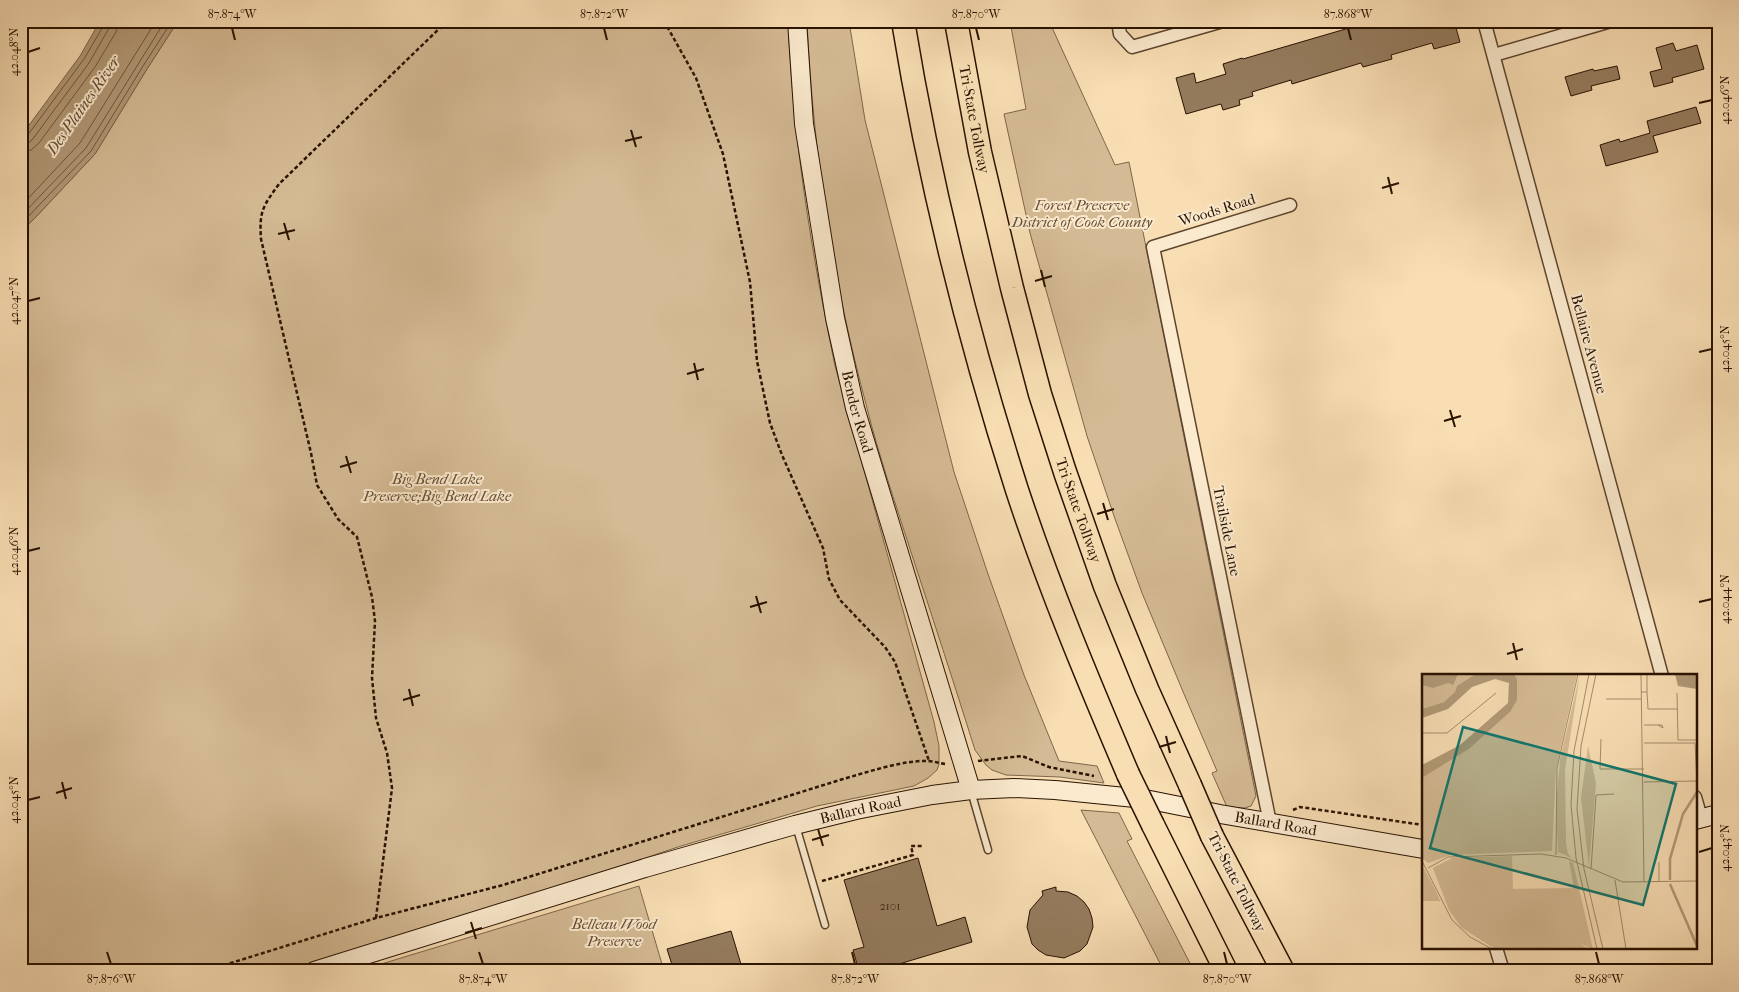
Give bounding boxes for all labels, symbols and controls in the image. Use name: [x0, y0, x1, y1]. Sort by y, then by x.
text: 87.874°W: [208, 7, 258, 21]
text: 87.872°W: [580, 7, 629, 21]
text: 87.870°W: [952, 7, 1001, 21]
text: 87.868°W: [1324, 7, 1374, 21]
text: 42.048°N: [7, 28, 21, 76]
water label: Des Plaines River: [41, 51, 125, 159]
street label: Tri-State Tollway: [955, 64, 994, 176]
text: 42.046°N: [1718, 75, 1732, 125]
street label: Woods Road: [1176, 190, 1258, 230]
park label: Forest Preserve District of Cook County: [1011, 196, 1153, 231]
text: 42.047°N: [7, 277, 21, 325]
street label: Bellaire Avenue: [1567, 292, 1611, 396]
text: 42.045°N: [1718, 325, 1732, 373]
street label: Bender Road: [838, 369, 877, 456]
street label: Tri-State Tollway: [1052, 456, 1105, 566]
park label: Big Bend Lake Preserve;Big Bend Lake: [362, 470, 512, 505]
street label: Trailside Lane: [1209, 484, 1245, 578]
text: 42.046°N: [7, 526, 21, 576]
text: 42.044°N: [1718, 574, 1732, 624]
inset map: [1422, 674, 1696, 950]
text: 42.045°N: [7, 776, 21, 824]
street label: Ballard Road: [818, 792, 904, 828]
street label: Ballard Road: [1233, 808, 1319, 840]
text: 42.043°N: [1718, 824, 1732, 872]
street label: Tri-State Tollway: [1204, 829, 1270, 936]
house number: 2101: [879, 899, 901, 913]
park label: Belleau Wood Preserve: [571, 915, 659, 950]
text: 87.876°W: [87, 972, 136, 986]
text: 87.874°W: [459, 972, 509, 986]
text: 87.872°W: [831, 972, 880, 986]
text: 87.870°W: [1203, 972, 1252, 986]
text: 87.868°W: [1575, 972, 1625, 986]

